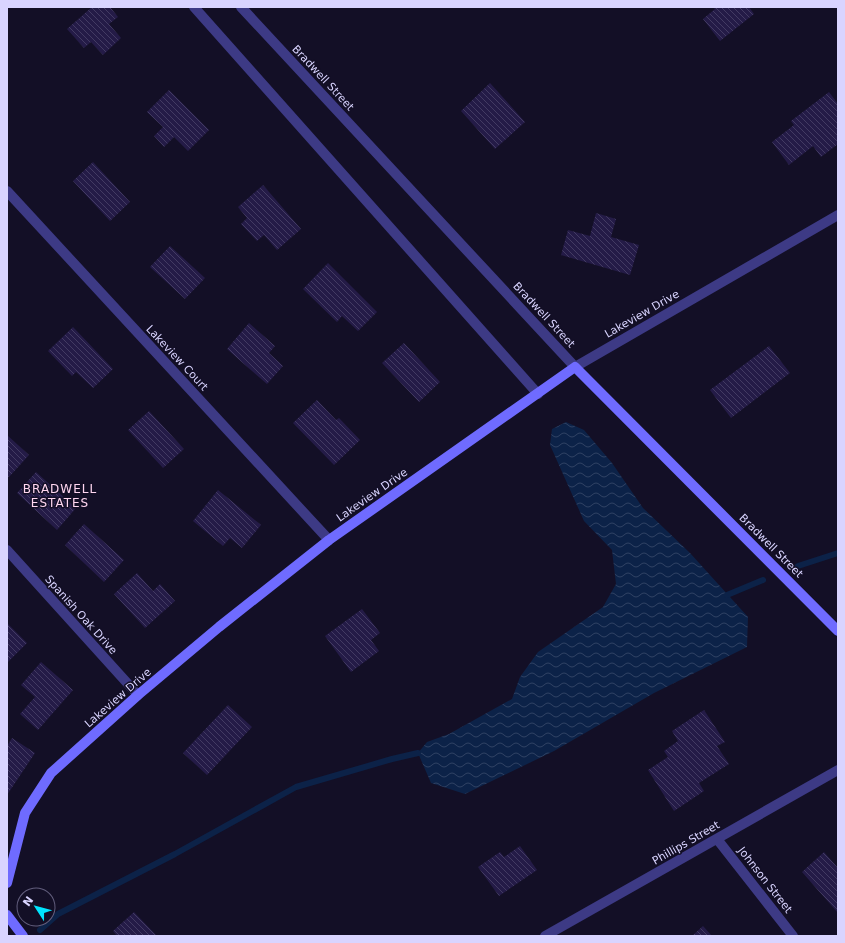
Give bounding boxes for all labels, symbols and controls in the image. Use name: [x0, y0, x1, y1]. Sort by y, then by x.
street label: Bradwell Street: [289, 43, 357, 114]
street label: Bradwell Street: [510, 280, 578, 351]
street label: Lakeview Drive: [602, 287, 682, 341]
street label: Lakeview Court: [143, 323, 211, 394]
street label: Lakeview Drive: [334, 466, 410, 524]
district label: BRADWELL ESTATES: [23, 482, 97, 510]
street label: Bradwell Street: [736, 511, 806, 581]
street label: Spanish Oak Drive: [42, 573, 120, 657]
street label: Lakeview Drive: [82, 665, 154, 730]
street label: Phillips Street: [650, 818, 723, 867]
street label: Johnson Street: [735, 844, 795, 916]
north arrow: [16, 887, 56, 927]
text: N: [20, 894, 36, 909]

